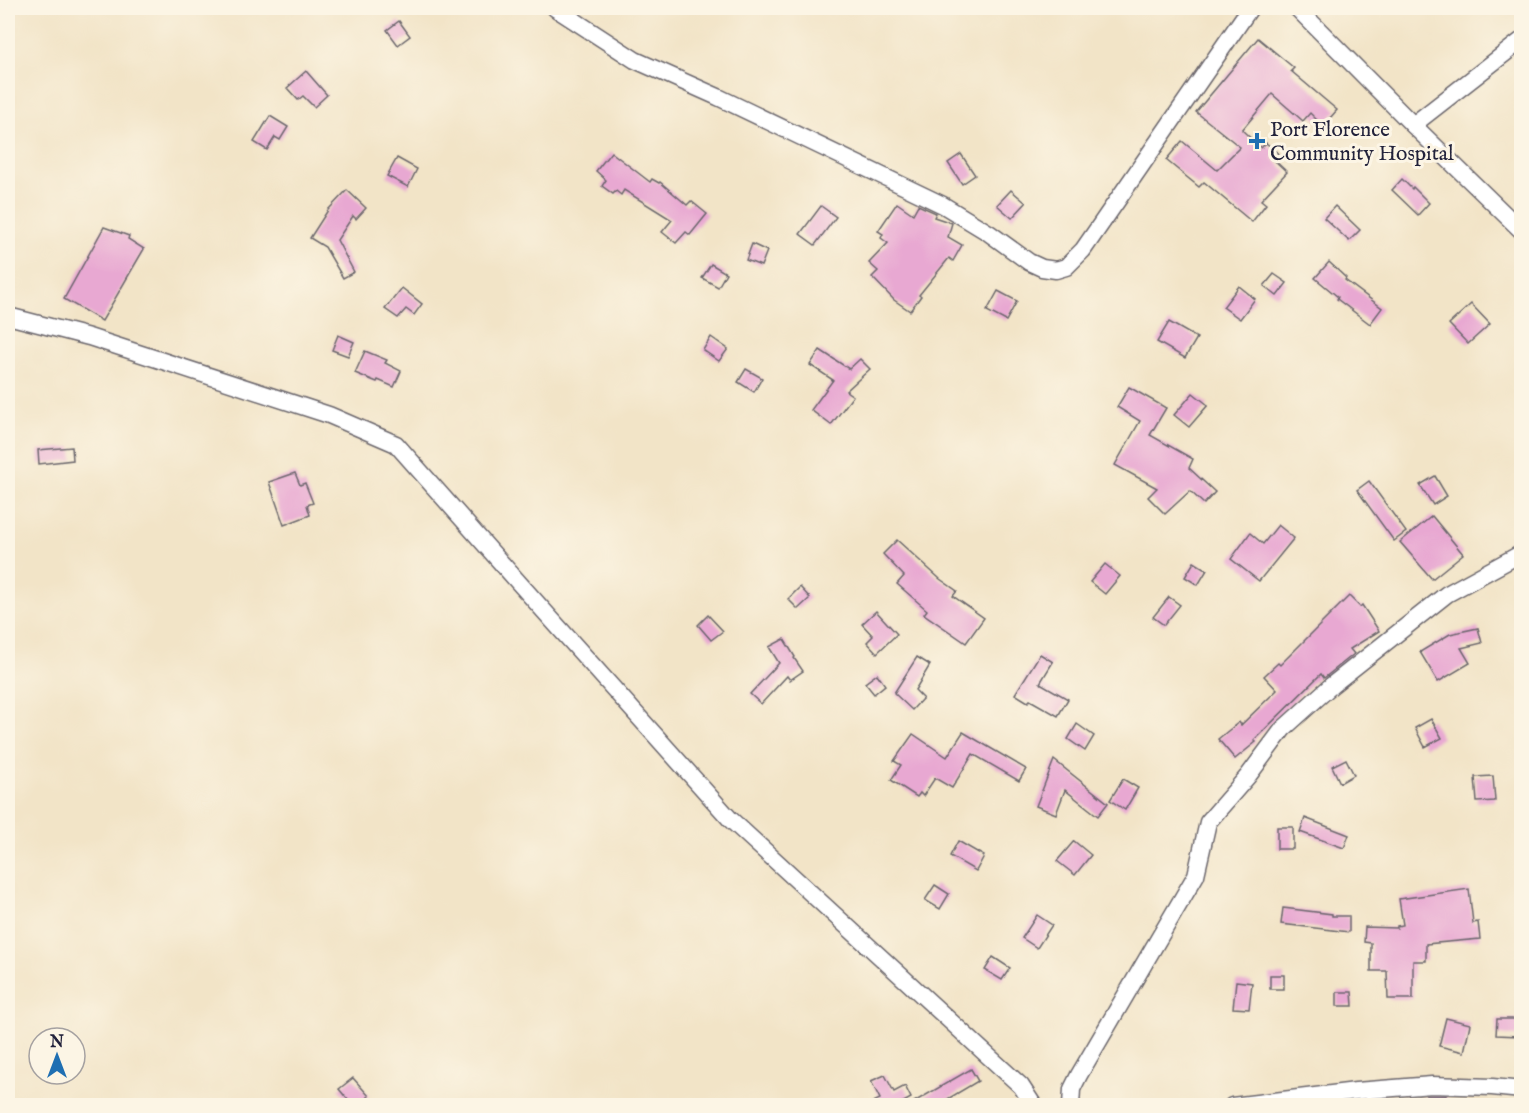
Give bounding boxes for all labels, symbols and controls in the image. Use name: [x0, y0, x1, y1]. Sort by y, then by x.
place label: Port Florence Community Hospital: [1270, 117, 1454, 168]
marker: Port Florence Community Hospital: [1248, 132, 1266, 150]
north arrow: [27, 1026, 87, 1086]
text: N: [49, 1033, 64, 1053]

